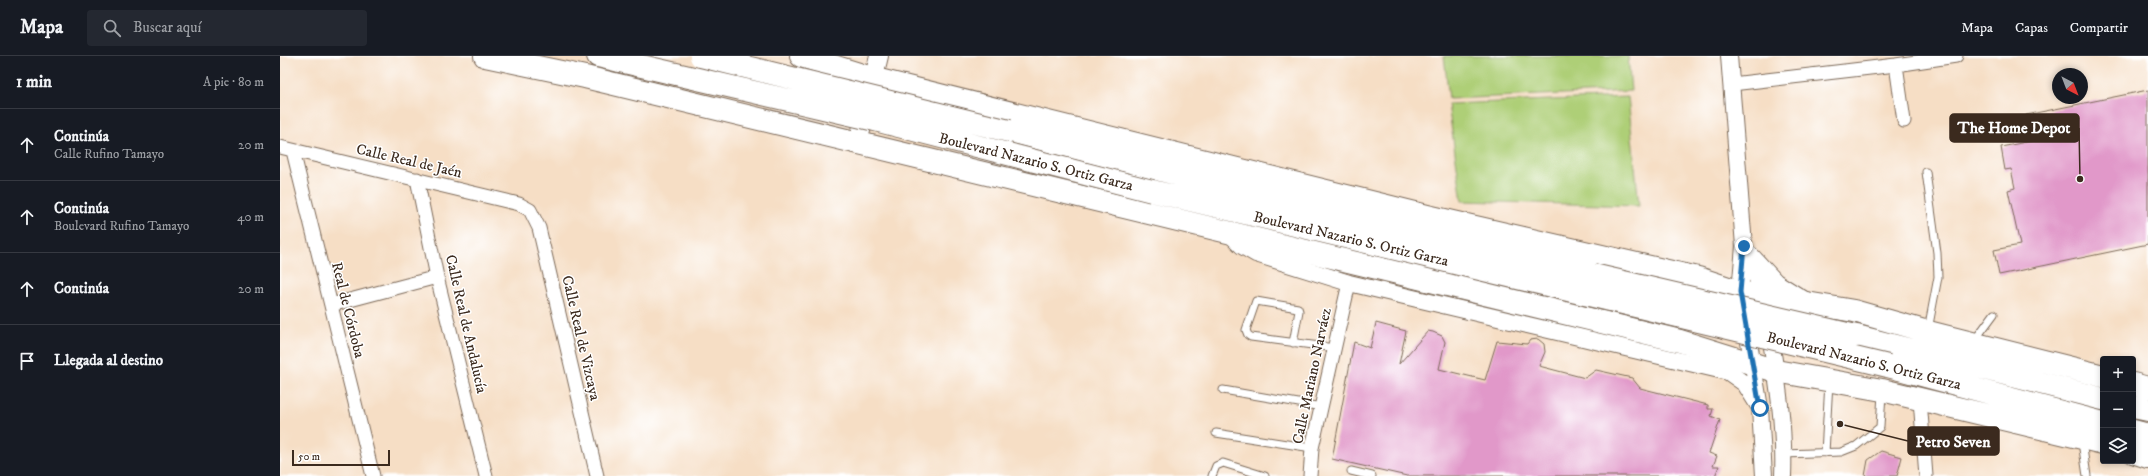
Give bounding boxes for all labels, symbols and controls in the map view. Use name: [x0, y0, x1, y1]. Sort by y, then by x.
search box: [87, 10, 367, 46]
text: Mapa: [20, 16, 63, 39]
icon: search: [101, 17, 123, 39]
text: Buscar aquí: [133, 18, 201, 37]
text: Mapa: [1961, 19, 1993, 37]
text: Capas: [2015, 19, 2048, 37]
text: Compartir: [2070, 19, 2128, 37]
north arrow: [2052, 68, 2088, 104]
text: 1 min: [16, 71, 52, 93]
text: A pie · 80 m: [203, 74, 264, 90]
callout: The Home Depot: [1950, 114, 2079, 142]
text: The Home Depot: [1957, 118, 2071, 138]
text: Continúa: [54, 127, 109, 146]
street label: Boulevard Nazario S. Ortiz Garza: [937, 129, 1136, 196]
icon: ahead: [16, 134, 38, 156]
text: 20 m: [238, 137, 264, 153]
street label: Calle Real de Jaén: [354, 140, 464, 182]
text: Calle Rufino Tamayo: [54, 146, 164, 162]
text: Continúa: [54, 199, 109, 218]
icon: ahead: [16, 206, 38, 228]
street label: Boulevard Nazario S. Ortiz Garza: [1252, 207, 1451, 271]
text: 40 m: [237, 209, 264, 225]
text: Boulevard Rufino Tamayo: [54, 218, 189, 234]
route end: [1735, 237, 1753, 255]
street label: Calle Real de Andalucía: [441, 253, 491, 396]
street label: Real de Córdoba: [327, 260, 369, 360]
street label: Calle Real de Vizcaya: [557, 274, 605, 403]
icon: ahead: [16, 278, 38, 300]
text: Continúa: [54, 279, 109, 298]
text: 20 m: [238, 281, 264, 297]
street label: Calle Mariano Narváez: [1288, 306, 1336, 446]
street label: Boulevard Nazario S. Ortiz Garza: [1765, 328, 1964, 395]
icon: arrive: [16, 350, 38, 372]
text: Llegada al destino: [54, 351, 163, 370]
map controls: [2100, 356, 2136, 464]
button: +: [2100, 356, 2136, 392]
button: −: [2100, 392, 2136, 428]
route start: [1751, 399, 1769, 417]
callout: Petro Seven: [1908, 427, 1999, 455]
button: layers: [2100, 428, 2136, 464]
text: Petro Seven: [1916, 432, 1991, 452]
scale bar: [292, 448, 390, 467]
text: 50 m: [298, 450, 320, 464]

